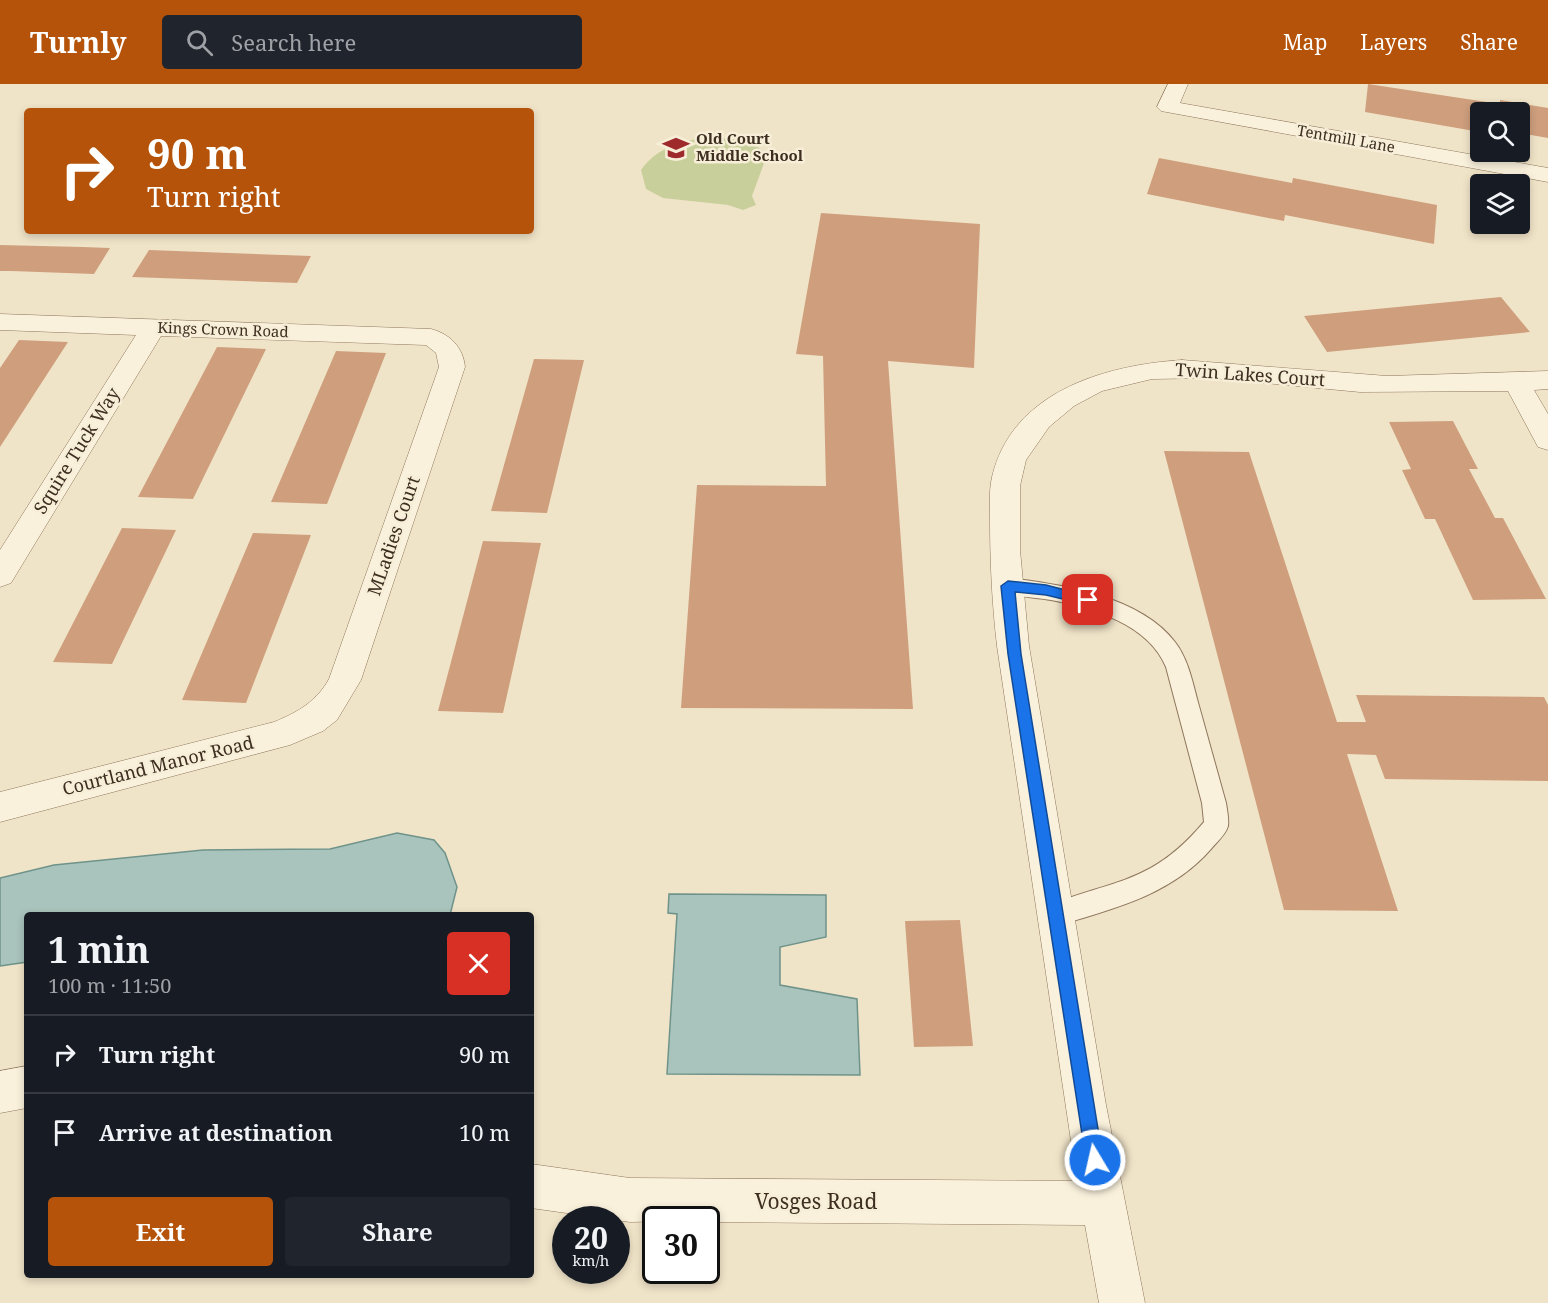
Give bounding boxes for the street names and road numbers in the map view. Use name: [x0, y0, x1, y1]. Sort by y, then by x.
street label: Tentmill Lane: [1296, 120, 1397, 156]
street label: Kings Crown Road: [157, 317, 289, 341]
street label: Twin Lakes Court: [1174, 357, 1326, 391]
street label: Squire Tuck Way: [28, 382, 125, 518]
street label: MLadies Court: [361, 473, 425, 599]
street label: Courtland Manor Road: [60, 730, 256, 800]
street label: Vosges Road: [755, 1187, 877, 1215]

